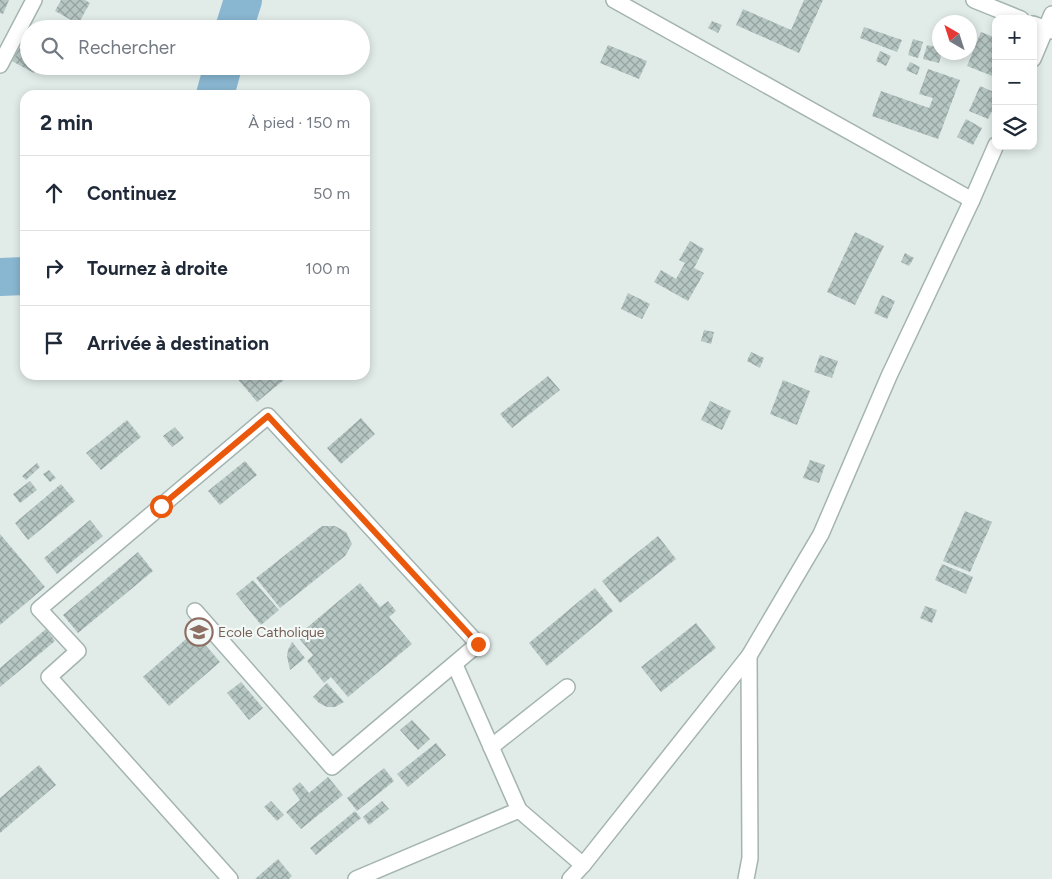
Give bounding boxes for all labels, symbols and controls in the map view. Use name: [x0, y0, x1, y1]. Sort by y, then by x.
north arrow: [932, 15, 977, 60]
map controls: [992, 15, 1037, 150]
button: +: [992, 15, 1037, 60]
search box: [20, 20, 370, 75]
icon: search: [38, 34, 66, 62]
text: Rechercher: [78, 36, 176, 59]
button: −: [992, 60, 1037, 105]
button: layers: [992, 105, 1037, 150]
text: 2 min: [40, 110, 93, 135]
text: À pied · 150 m: [248, 113, 350, 132]
icon: ahead: [40, 179, 68, 207]
text: Continuez: [87, 182, 176, 205]
text: 50 m: [313, 184, 350, 203]
icon: right: [40, 254, 68, 282]
text: Tournez à droite: [87, 257, 228, 280]
text: 100 m: [305, 259, 350, 278]
icon: arrive: [40, 329, 68, 357]
text: Arrivée à destination: [87, 332, 269, 355]
route start: [150, 495, 173, 518]
school or university icon: Ecole Catholique: [184, 617, 214, 647]
place label: Ecole Catholique: [218, 624, 325, 641]
route end: [467, 633, 490, 656]

